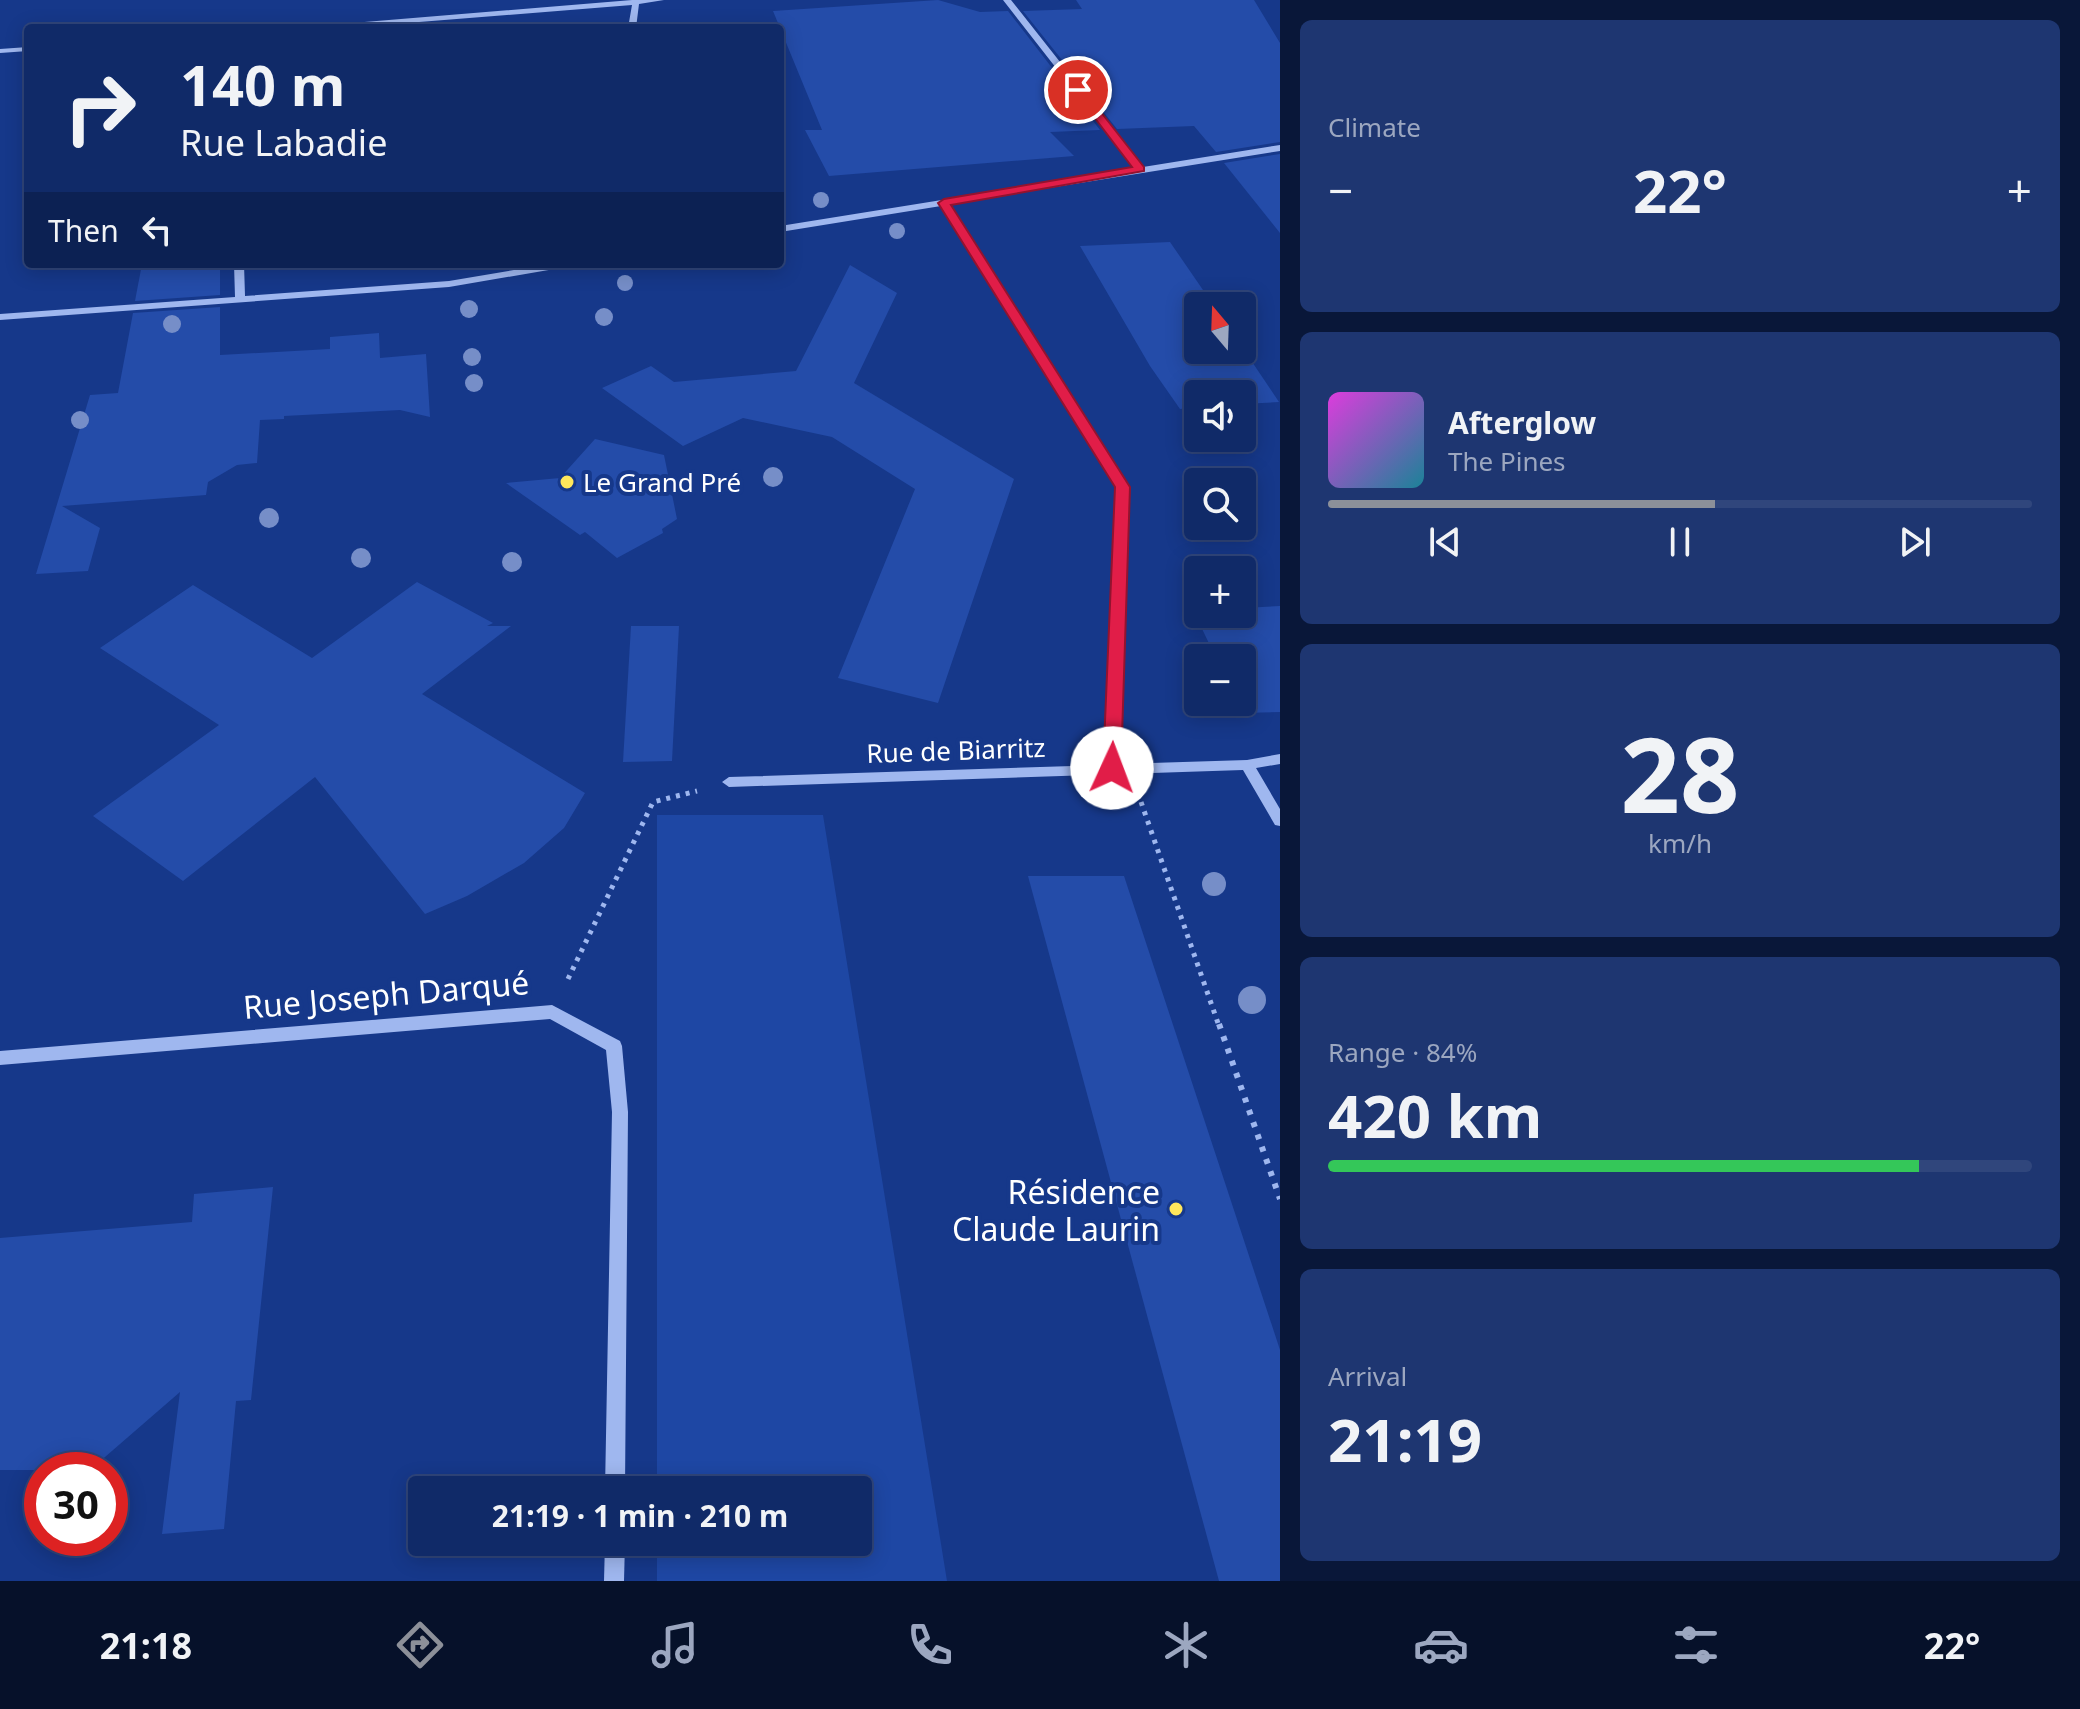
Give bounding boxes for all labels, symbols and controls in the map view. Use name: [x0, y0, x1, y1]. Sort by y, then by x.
text: 140 m: [180, 46, 345, 122]
icon: right: [48, 56, 152, 160]
pin: [1044, 56, 1112, 124]
icon: arrive: [1056, 68, 1100, 112]
text: Climate: [1328, 109, 1421, 145]
text: Rue Labadie: [180, 118, 387, 167]
text: 22°: [1633, 149, 1727, 231]
text: −: [1328, 160, 1353, 220]
text: +: [2007, 160, 2032, 220]
icon: left: [135, 208, 179, 252]
text: Then: [48, 210, 119, 251]
north arrow: [1184, 292, 1256, 364]
map controls: [1184, 292, 1256, 716]
button: sound: [1184, 380, 1256, 452]
text: Afterglow: [1448, 402, 1596, 443]
text: The Pines: [1448, 443, 1566, 479]
place label: Le Grand Pré: [583, 464, 741, 500]
button: search: [1184, 468, 1256, 540]
marker: Le Grand Pré: [558, 473, 576, 491]
icon: previous: [1423, 520, 1467, 564]
icon: pause: [1658, 520, 1702, 564]
icon: next: [1893, 520, 1937, 564]
button: +: [1184, 556, 1256, 628]
button: −: [1184, 644, 1256, 716]
text: 28: [1621, 702, 1739, 843]
position arrow: [1070, 726, 1154, 810]
street label: Rue de Biarritz: [866, 729, 1046, 771]
text: km/h: [1648, 825, 1712, 861]
street label: Rue Joseph Darqué: [241, 960, 531, 1028]
text: Range · 84%: [1328, 1034, 1477, 1070]
text: 420 km: [1328, 1074, 1542, 1156]
place label: Résidence Claude Laurin: [952, 1170, 1160, 1250]
marker: Résidence Claude Laurin: [1167, 1200, 1185, 1218]
text: Arrival: [1328, 1358, 1407, 1394]
text: 21:19: [1328, 1398, 1482, 1480]
speed limit sign: 30: [24, 1452, 128, 1556]
text: 21:19 · 1 min · 210 m: [492, 1495, 788, 1536]
icon: directions: [392, 1617, 448, 1673]
icon: music: [647, 1617, 703, 1673]
icon: phone: [902, 1617, 958, 1673]
icon: climate: [1158, 1617, 1214, 1673]
icon: car: [1413, 1617, 1469, 1673]
icon: filters: [1668, 1617, 1724, 1673]
text: 21:18: [100, 1621, 192, 1670]
text: 22°: [1924, 1621, 1980, 1670]

